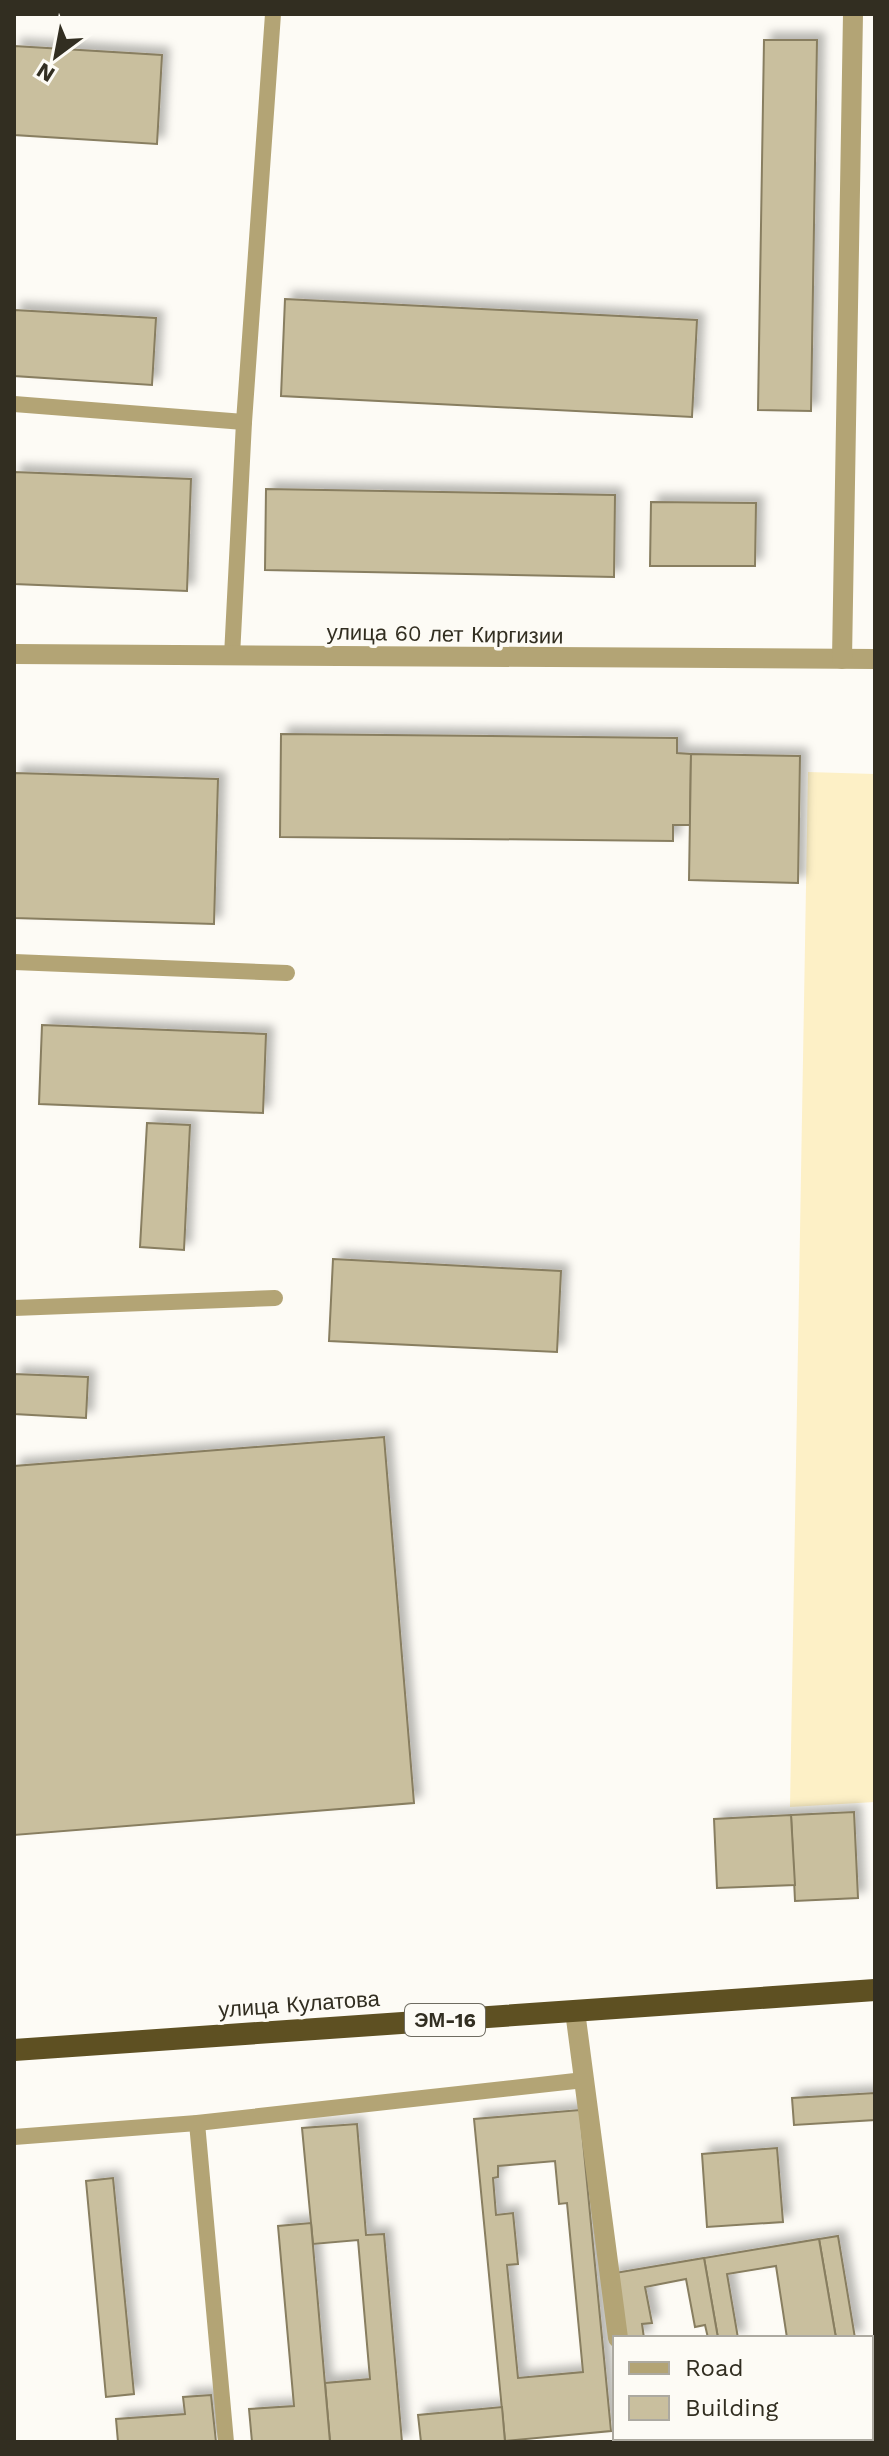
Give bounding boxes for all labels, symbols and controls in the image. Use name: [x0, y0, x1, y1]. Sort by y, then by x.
north arrow: [16, 16, 96, 96]
text: N: [32, 58, 59, 87]
street label: улица 60 лет Киргизии: [326, 619, 564, 649]
street label: улица Кулатова: [217, 1986, 381, 2022]
road number: ЭМ-16: [405, 2004, 485, 2036]
legend: [613, 2336, 873, 2440]
text: Road: [685, 2354, 744, 2382]
text: Building: [685, 2394, 778, 2422]

